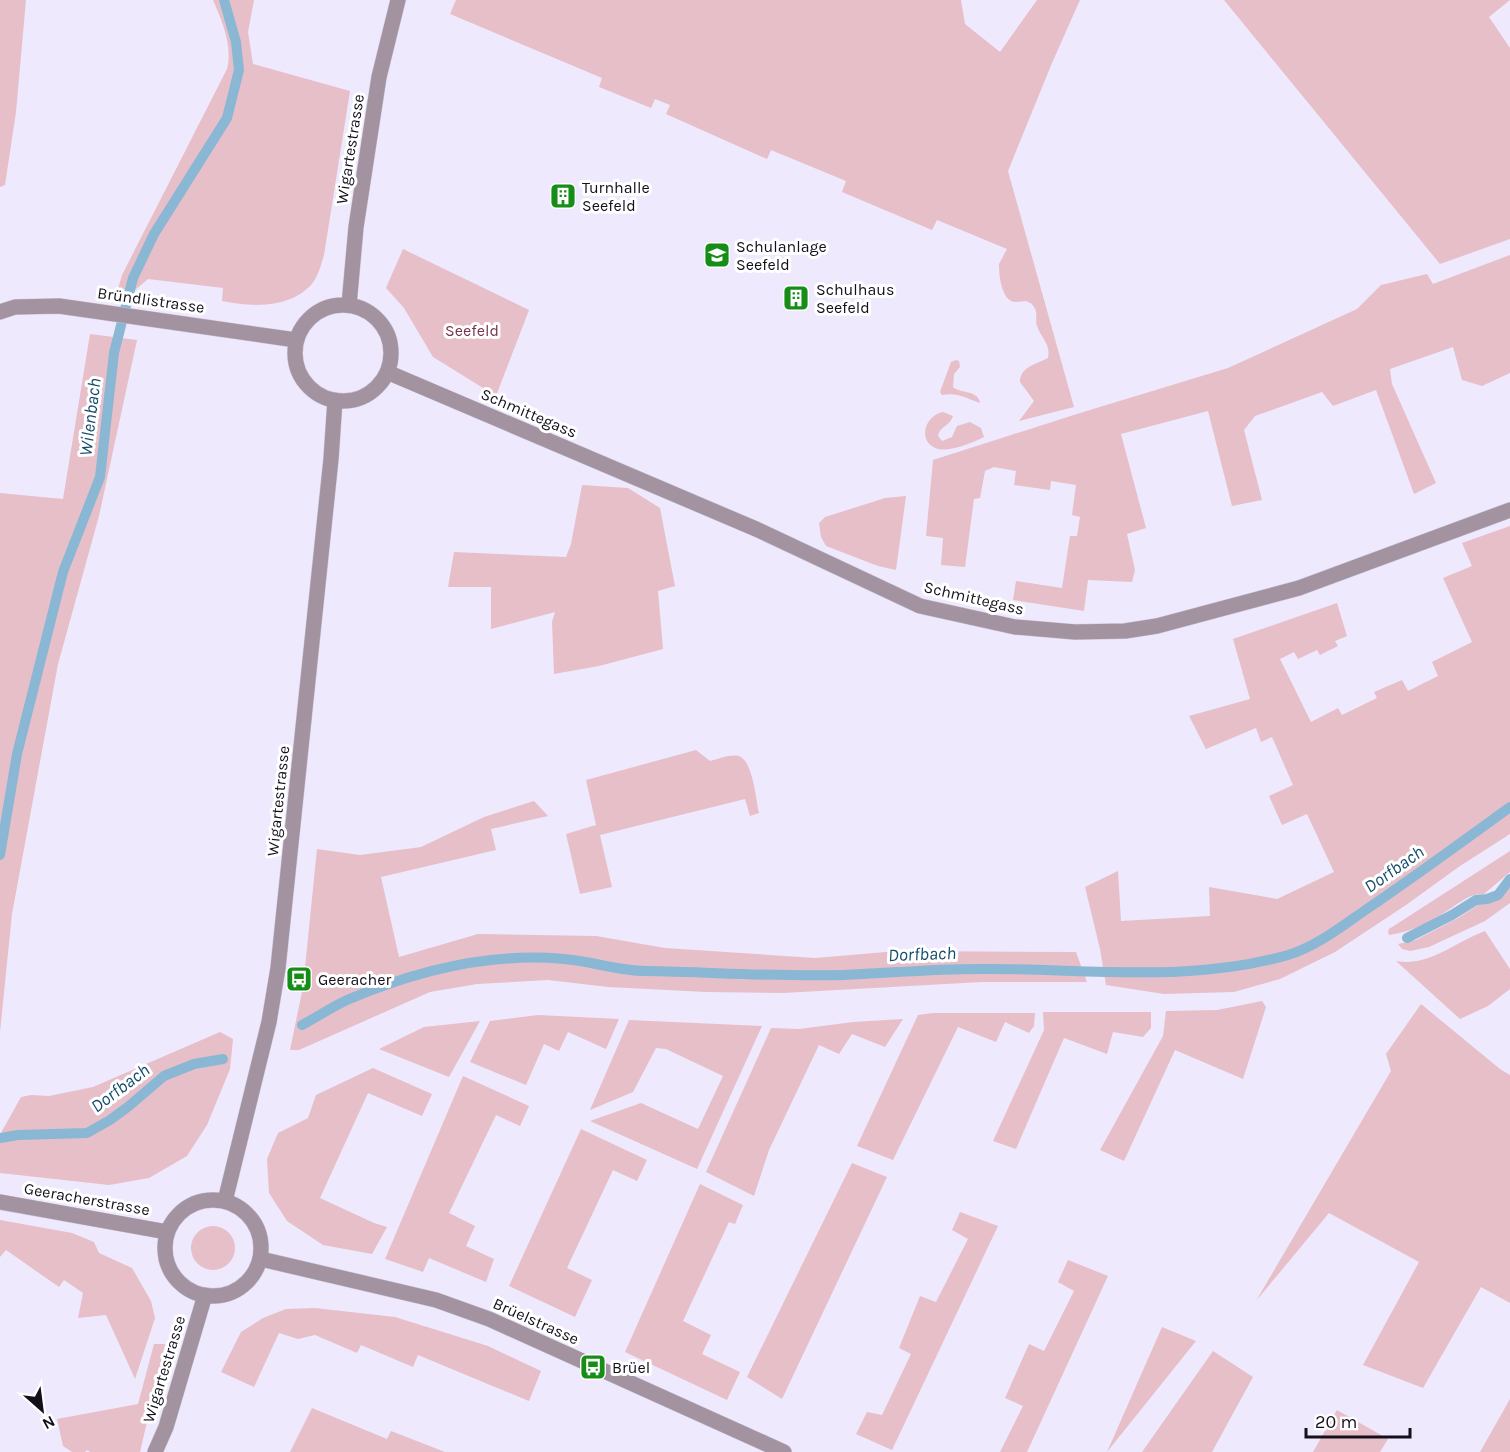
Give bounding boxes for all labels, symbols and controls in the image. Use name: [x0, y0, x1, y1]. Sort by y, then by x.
street label: Wigartestrasse: [332, 93, 368, 205]
place label: Turnhalle Seefeld: [582, 178, 650, 215]
building icon: Turnhalle Seefeld: [548, 181, 578, 211]
place label: Schulanlage Seefeld: [736, 237, 827, 274]
school or university icon: Schulanlage Seefeld: [702, 240, 732, 270]
place label: Schulhaus Seefeld: [816, 280, 894, 317]
street label: Bründlistrasse: [96, 283, 206, 317]
building icon: Schulhaus Seefeld: [781, 283, 811, 313]
park label: Seefeld: [445, 321, 499, 340]
water label: Wilenbach: [74, 377, 106, 457]
street label: Schmittegass: [478, 384, 580, 442]
street label: Schmittegass: [922, 577, 1026, 619]
street label: Wigartestrasse: [263, 745, 293, 857]
water label: Dorfbach: [1360, 841, 1428, 897]
water label: Dorfbach: [888, 942, 956, 966]
bus stop icon: Geeracher: [284, 964, 314, 994]
place label: Geeracher: [318, 970, 391, 989]
water label: Dorfbach: [86, 1059, 154, 1117]
street label: Geeracherstrasse: [23, 1179, 151, 1219]
street label: Brüelstrasse: [490, 1294, 582, 1348]
street label: Wigartestrasse: [139, 1313, 189, 1425]
bus stop icon: Brüel: [578, 1352, 608, 1382]
place label: Brüel: [612, 1358, 650, 1377]
north arrow: [12, 1380, 72, 1440]
scale bar: [1306, 1401, 1410, 1439]
text: 20 m: [1315, 1411, 1357, 1433]
text: N: [39, 1412, 58, 1434]

